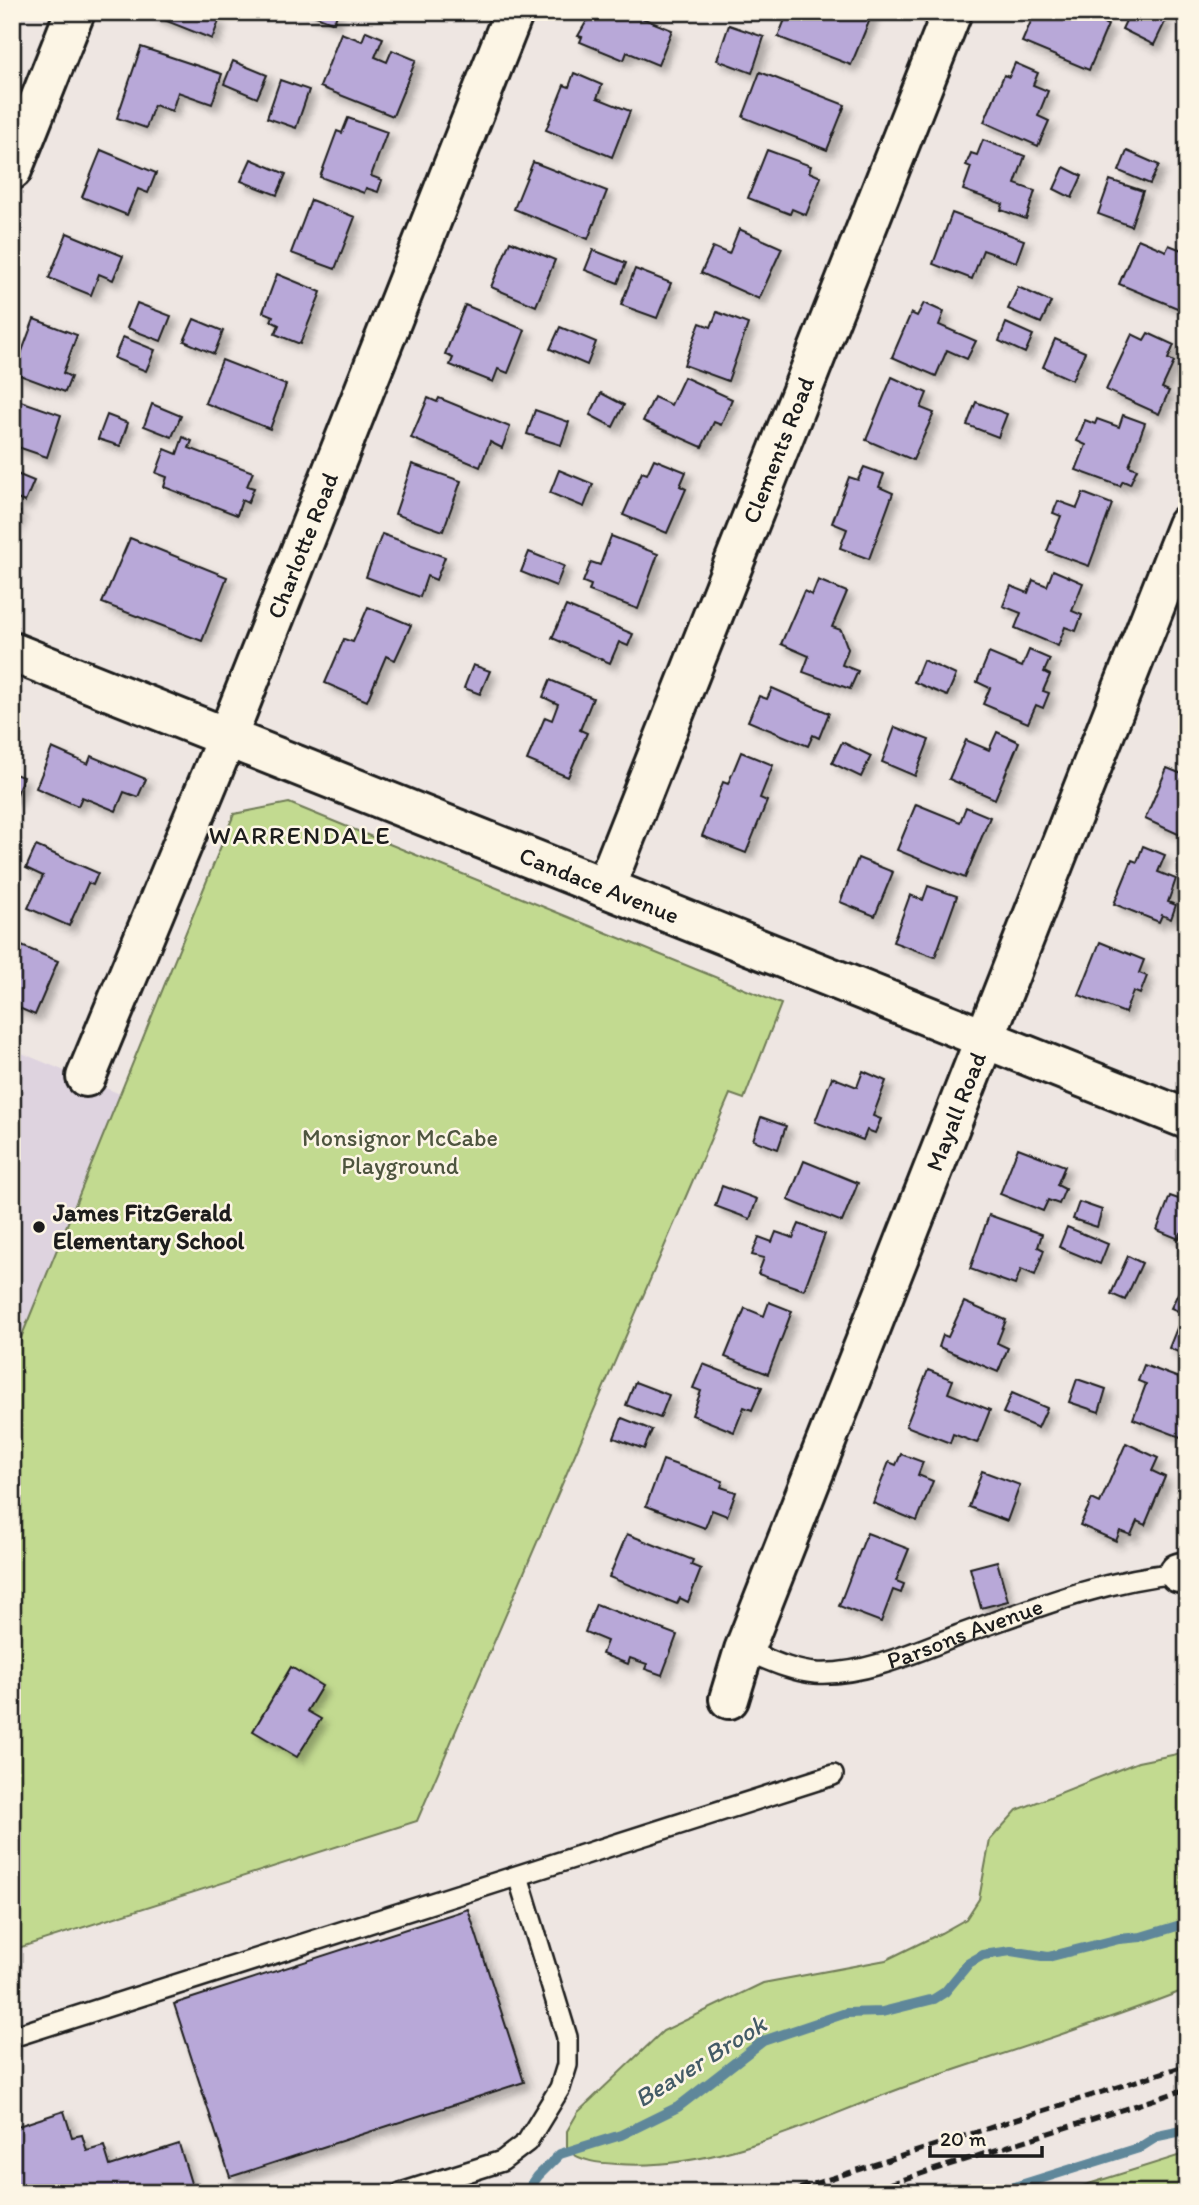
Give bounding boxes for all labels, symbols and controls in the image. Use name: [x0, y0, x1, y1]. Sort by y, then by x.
street label: Clements Road: [736, 372, 820, 528]
street label: Charlotte Road: [260, 468, 344, 623]
district label: WARRENDALE: [209, 819, 392, 851]
street label: Candace Avenue: [515, 840, 684, 930]
street label: Mayall Road: [919, 1048, 992, 1175]
park label: Monsignor McCabe Playground: [302, 1123, 498, 1180]
place label: James FitzGerald Elementary School: [52, 1198, 245, 1256]
marker: James FitzGerald Elementary School: [31, 1219, 47, 1235]
street label: Parsons Avenue: [883, 1591, 1046, 1675]
water label: Beaver Brook: [628, 2007, 773, 2114]
scale bar: [930, 2114, 1042, 2158]
text: 20 m: [940, 2126, 987, 2151]

